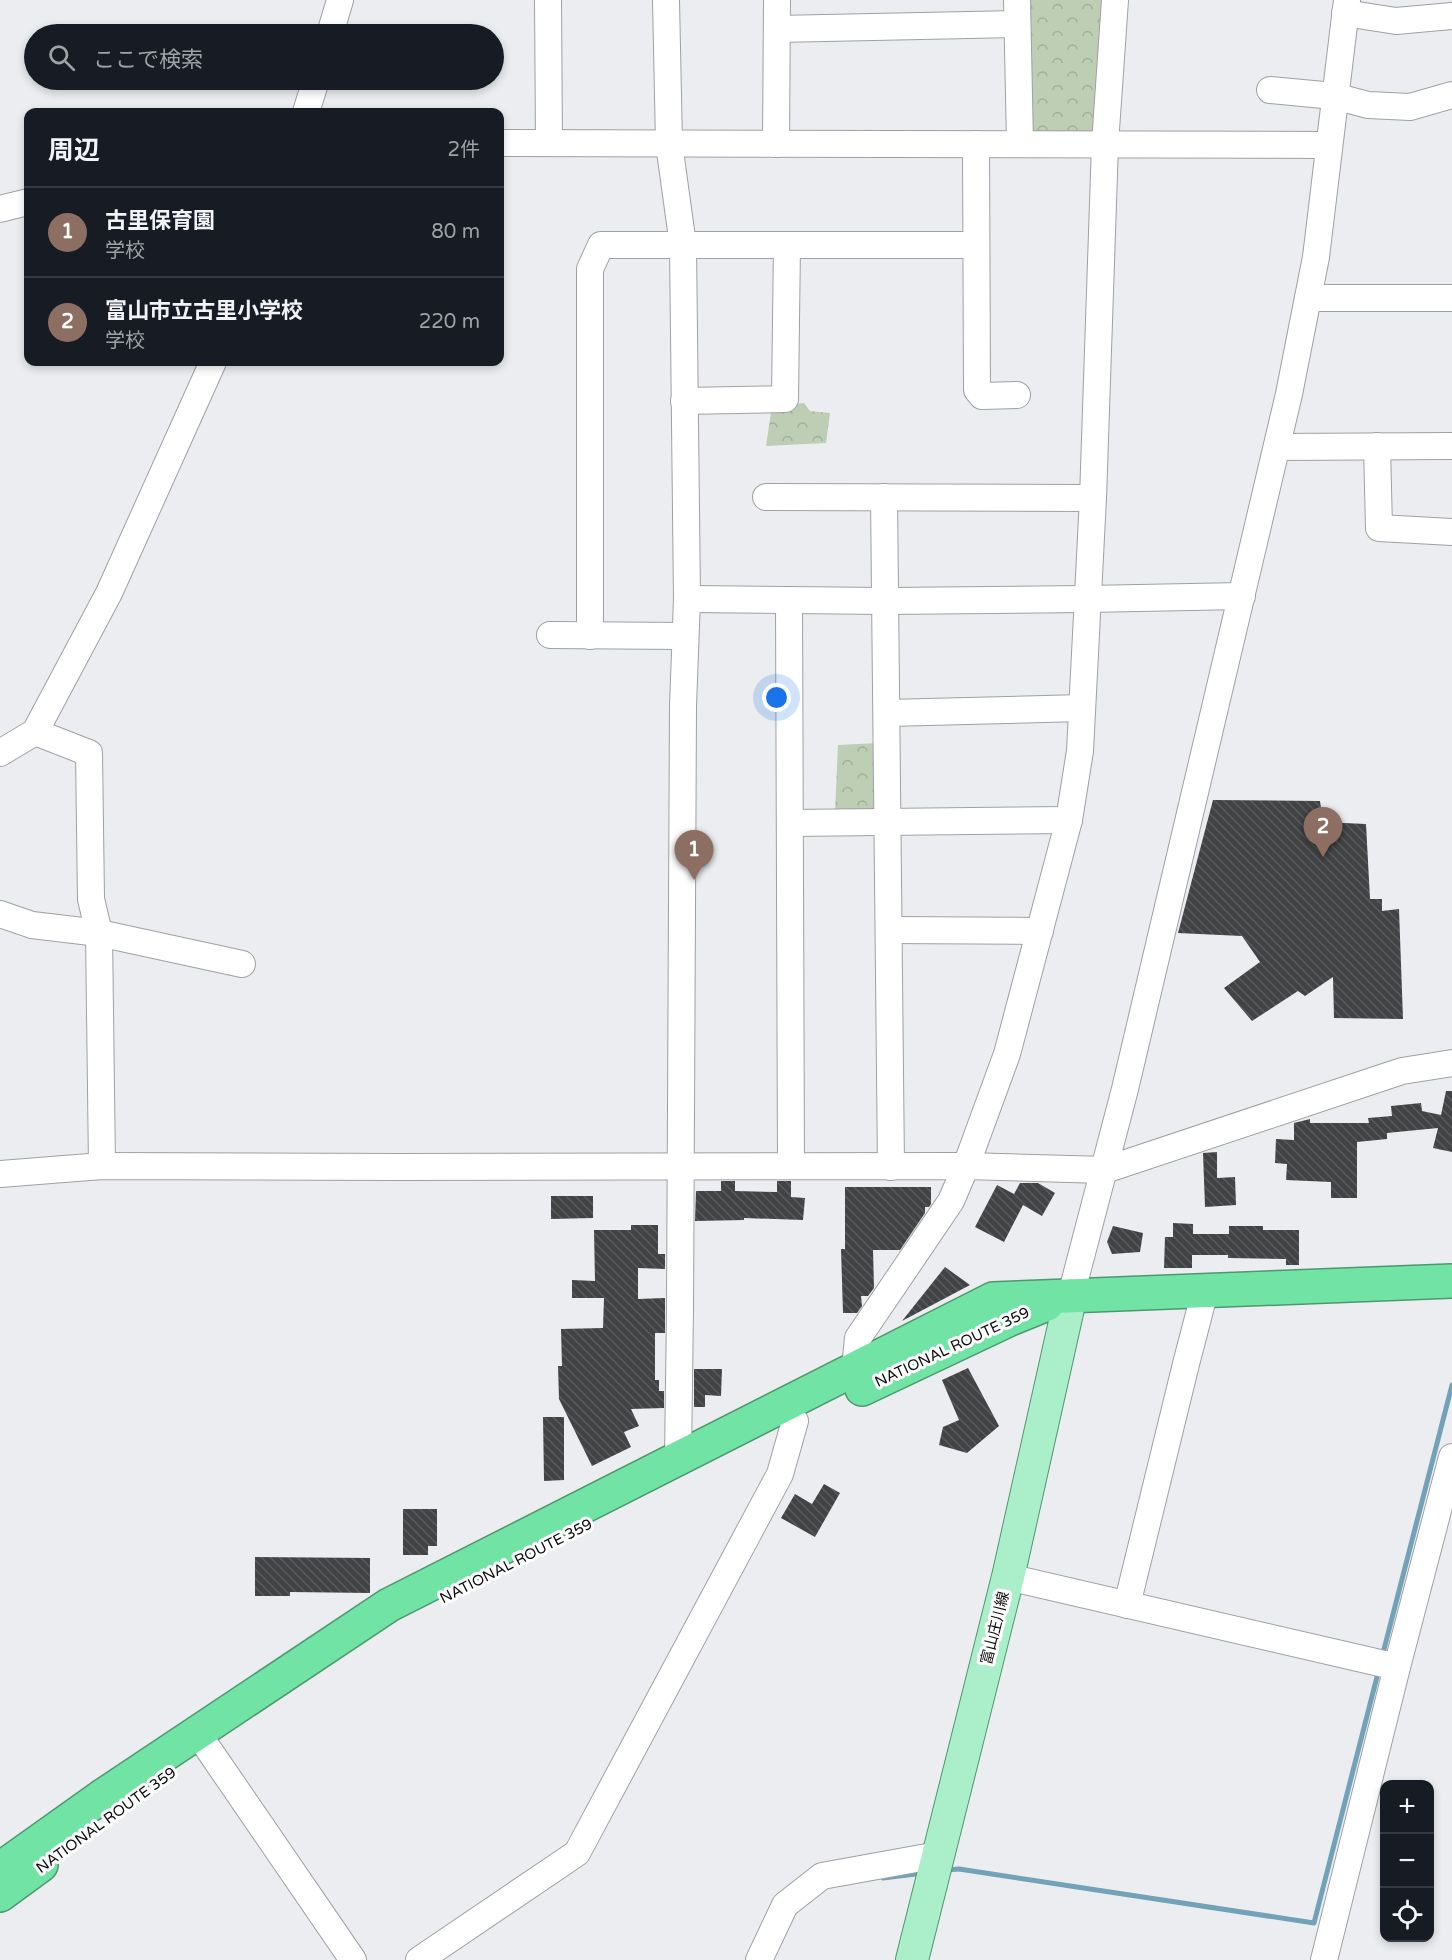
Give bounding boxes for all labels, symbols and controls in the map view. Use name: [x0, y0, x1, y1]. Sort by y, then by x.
search box: [24, 24, 504, 90]
icon: search: [45, 41, 78, 74]
text: ここで検索: [93, 47, 203, 73]
text: 周辺: [48, 135, 100, 166]
text: 2件: [447, 138, 480, 162]
text: 古里保育園: [105, 208, 215, 234]
text: 1: [61, 220, 74, 244]
text: 80 m: [431, 220, 480, 244]
text: 学校: [105, 239, 145, 263]
text: 富山市立古里小学校: [105, 298, 303, 324]
text: 2: [61, 310, 74, 334]
text: 220 m: [419, 310, 480, 334]
text: 学校: [105, 329, 145, 353]
your location: [762, 683, 791, 712]
pin: 2: [1304, 808, 1342, 857]
pin: 1: [674, 830, 714, 880]
street label: NATIONAL ROUTE 359: [872, 1303, 1032, 1391]
street label: NATIONAL ROUTE 359: [437, 1515, 595, 1607]
street label: 富山庄川線: [977, 1589, 1013, 1667]
street label: NATIONAL ROUTE 359: [32, 1763, 180, 1877]
map controls: [1380, 1780, 1434, 1942]
button: +: [1380, 1780, 1434, 1834]
button: −: [1380, 1834, 1434, 1888]
button: locate: [1380, 1888, 1434, 1942]

